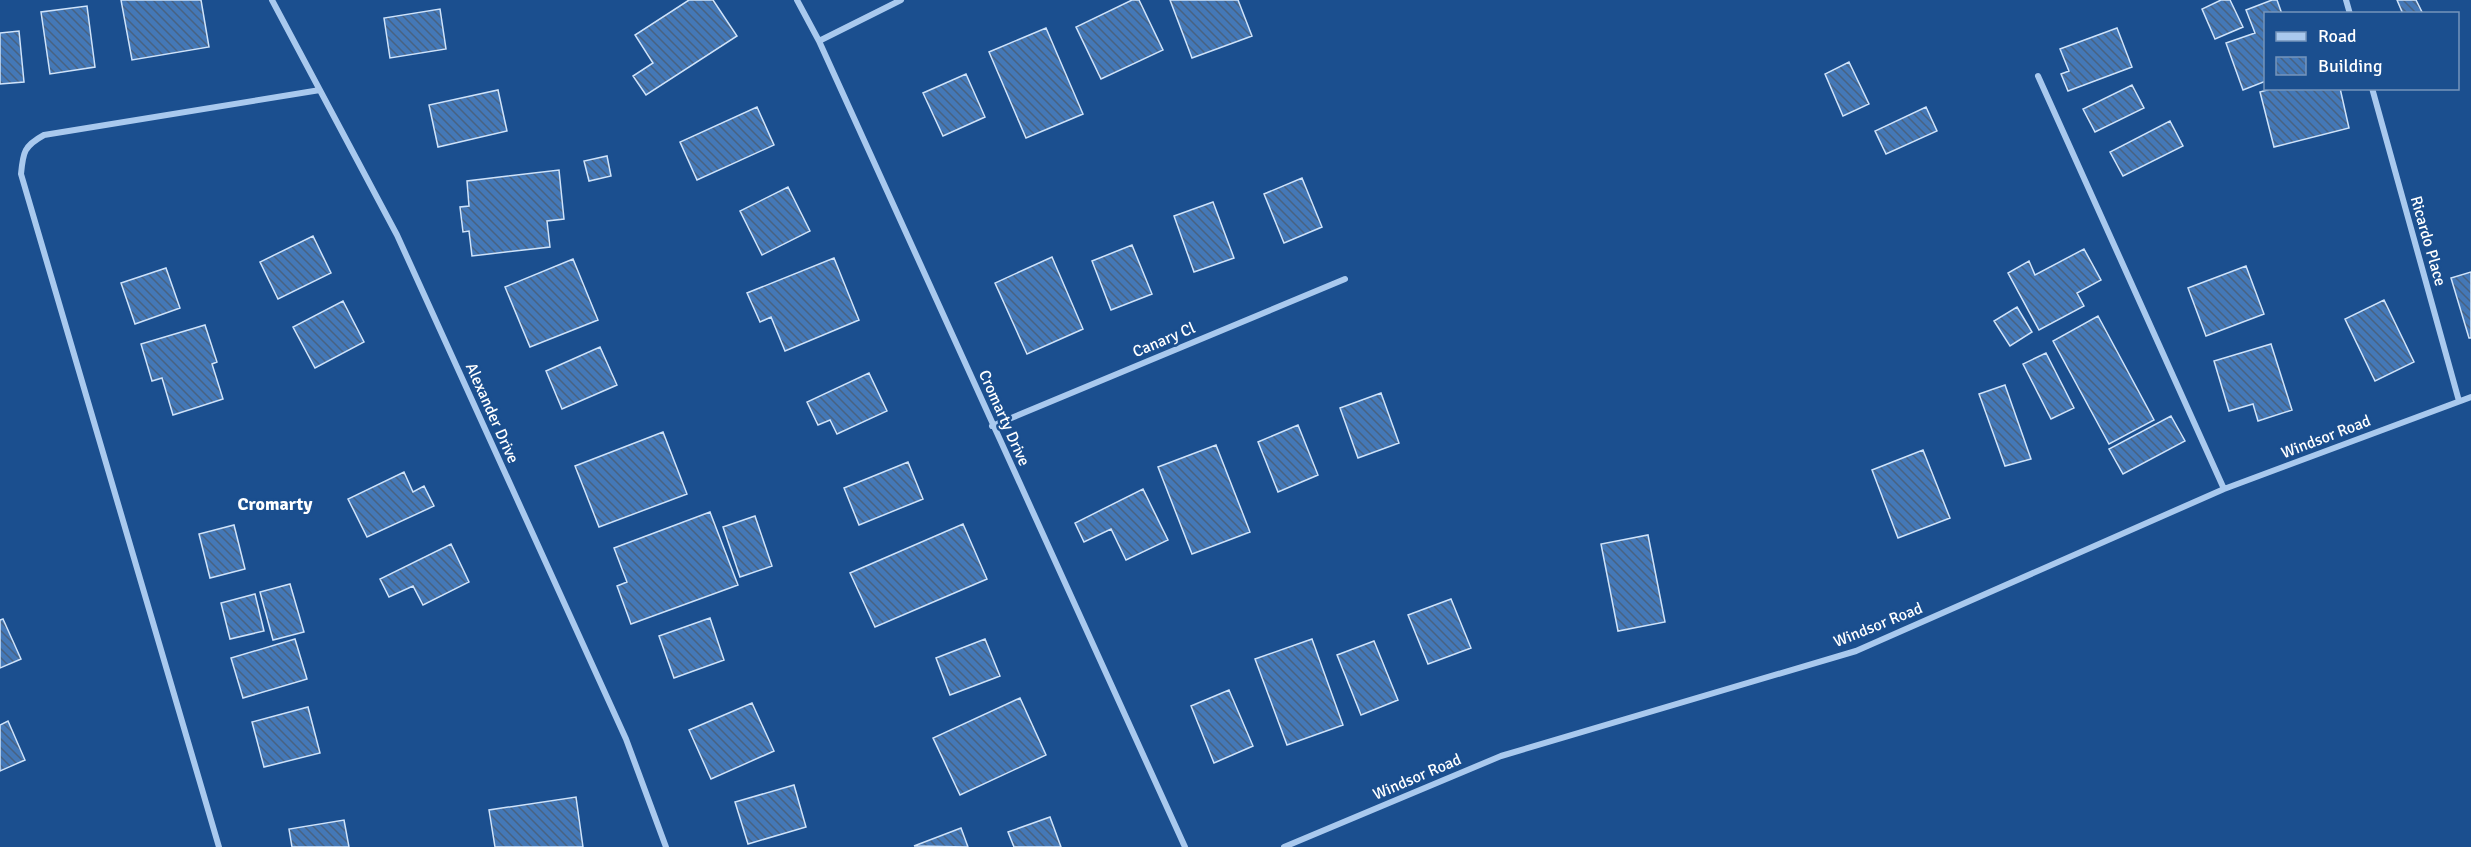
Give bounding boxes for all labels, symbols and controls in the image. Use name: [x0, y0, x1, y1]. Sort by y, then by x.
legend: [2264, 12, 2459, 90]
text: Road: [2318, 25, 2357, 47]
text: Building: [2318, 55, 2382, 77]
street label: Ricardo Place: [2406, 194, 2450, 288]
street label: Canary Cl: [1130, 318, 1199, 362]
street label: Alexander Drive: [461, 360, 523, 466]
street label: Cromarty Drive: [974, 367, 1034, 469]
street label: Windsor Road: [2278, 411, 2374, 463]
district label: Cromarty: [238, 493, 312, 515]
street label: Windsor Road: [1831, 598, 1925, 652]
street label: Windsor Road: [1370, 749, 1464, 805]

